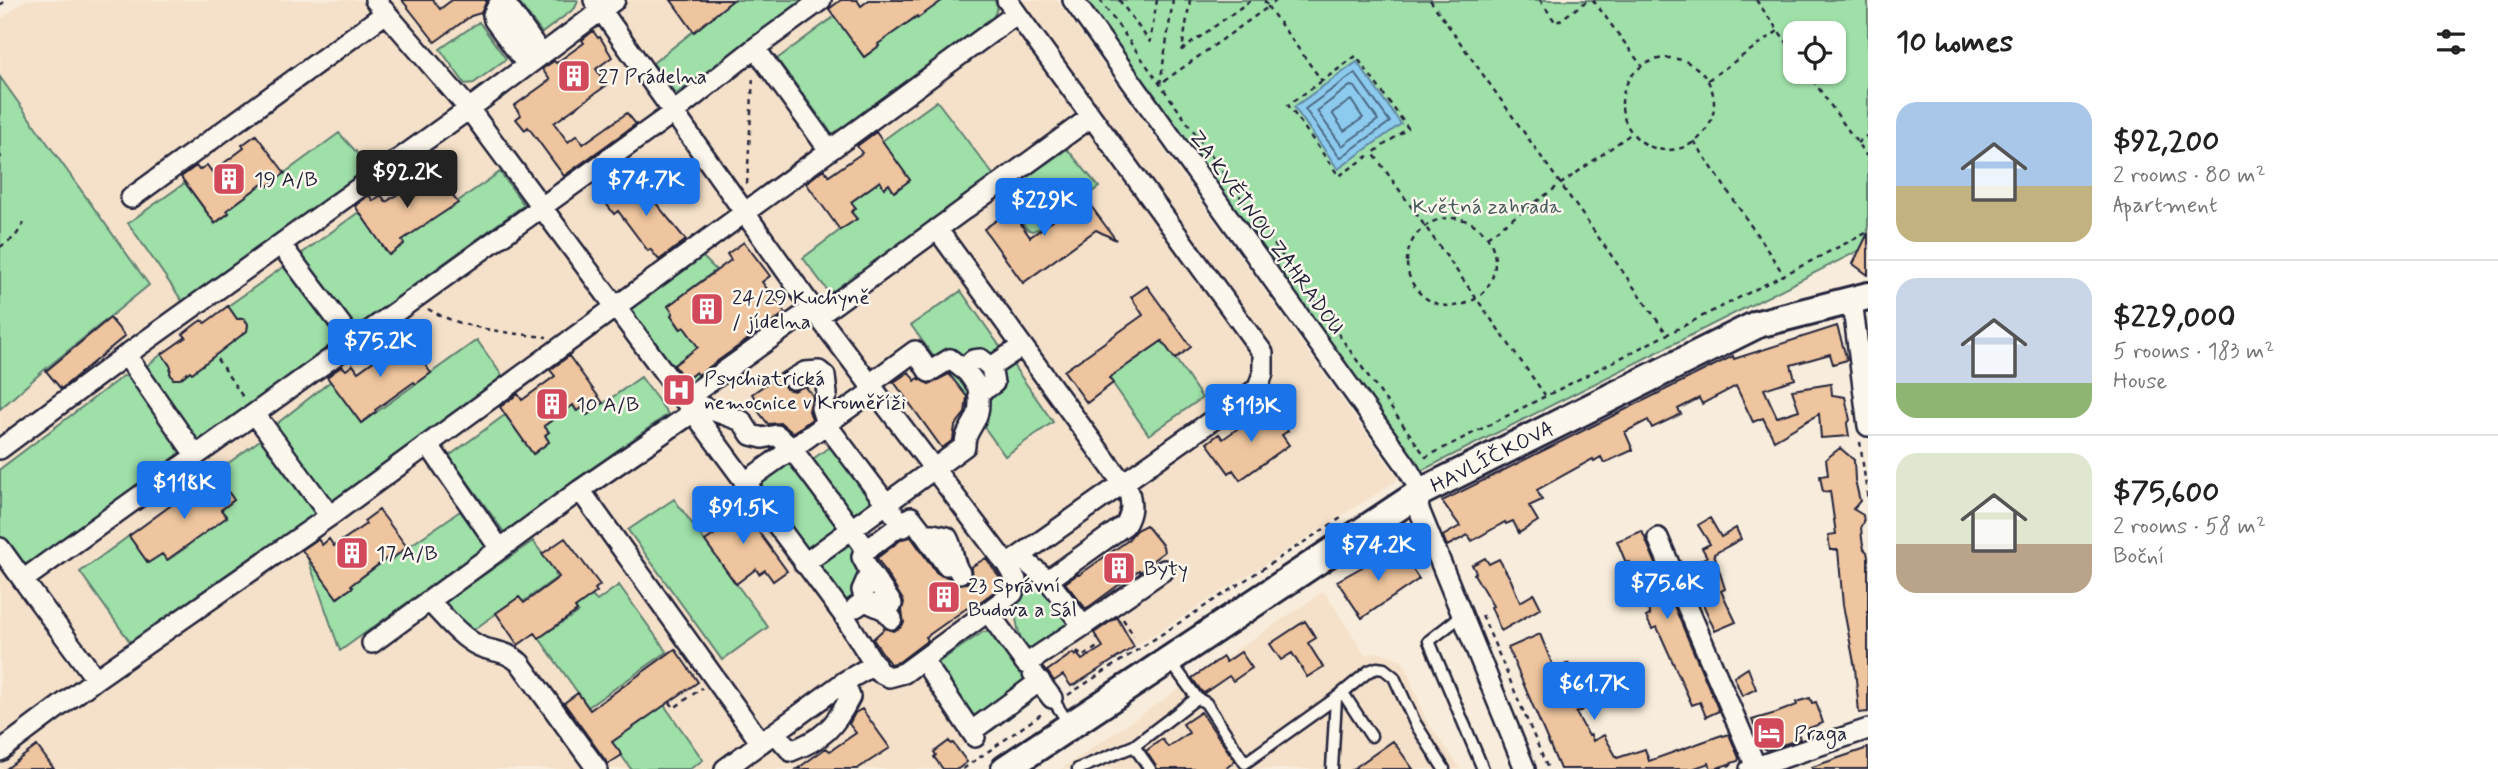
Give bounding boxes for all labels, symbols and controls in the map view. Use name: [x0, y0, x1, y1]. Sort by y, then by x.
map controls: [1783, 21, 1846, 84]
button: locate: [1783, 21, 1846, 84]
text: 10 homes: [1896, 23, 2013, 62]
icon: filters: [2432, 23, 2470, 61]
building icon: 27 Prádelna: [555, 57, 593, 95]
place label: 27 Prádelna: [598, 63, 707, 91]
text: $92,200: [2113, 122, 2220, 161]
street label: ZA KVĚTNOU ZAHRADOU: [1182, 125, 1350, 341]
icon: home: [1952, 130, 2036, 214]
pin: $92.2K: [350, 150, 464, 210]
text: $92.2K: [372, 158, 442, 188]
pin: $74.7K: [589, 158, 703, 218]
building icon: 19 A/B: [210, 160, 248, 198]
text: 2 rooms · 80 m²: [2113, 161, 2266, 191]
place label: 19 A/B: [254, 166, 318, 194]
text: $74.7K: [608, 166, 684, 196]
pin: $229K: [995, 178, 1093, 238]
text: $229K: [1011, 186, 1077, 216]
text: Apartment: [2113, 191, 2218, 221]
park label: Květná zahrada: [1413, 193, 1562, 221]
place label: 24/29 Kuchyně / jídelna: [732, 284, 870, 336]
building icon: 24/29 Kuchyně / jídelna: [688, 290, 726, 328]
text: $229,000: [2113, 298, 2235, 337]
icon: home: [1952, 306, 2036, 390]
pin: $75.2K: [323, 320, 437, 379]
text: $75.2K: [344, 327, 416, 357]
text: 5 rooms · 183 m²: [2113, 337, 2274, 367]
place label: Psychiatrická nemocnice v Kroměříži: [704, 365, 906, 417]
text: House: [2113, 367, 2167, 397]
hospital icon: Psychiatrická nemocnice v Kroměříži: [660, 371, 698, 409]
pin: $113K: [1202, 384, 1300, 444]
building icon: 10 A/B: [533, 385, 571, 423]
place label: 10 A/B: [576, 391, 639, 419]
text: $113K: [1221, 392, 1281, 422]
street label: HAVLÍČKOVA: [1426, 415, 1559, 500]
pin: $118K: [135, 462, 233, 521]
text: $118K: [153, 469, 215, 499]
text: $75,600: [2113, 473, 2219, 512]
icon: home: [1952, 481, 2036, 565]
pin: $91.5K: [686, 486, 800, 546]
text: $91.5K: [708, 494, 778, 524]
text: 2 rooms · 58 m²: [2113, 512, 2266, 542]
pin: $74.2K: [1321, 524, 1435, 583]
text: $74.2K: [1341, 531, 1415, 561]
building icon: 17 A/B: [333, 534, 371, 572]
place label: 17 A/B: [376, 540, 438, 568]
text: Boční: [2113, 542, 2165, 572]
building icon: Byty: [1100, 549, 1138, 587]
place label: Byty: [1144, 555, 1188, 583]
pin: $75.6K: [1610, 562, 1724, 621]
text: $75.6K: [1631, 569, 1703, 599]
place label: 23 Správní Budova a Sál: [968, 572, 1077, 624]
building icon: 23 Správní Budova a Sál: [925, 578, 963, 616]
pin: $61.7K: [1537, 662, 1651, 722]
text: $61.7K: [1559, 670, 1629, 700]
hotel icon: Praga: [1750, 714, 1788, 752]
place label: Praga: [1794, 720, 1847, 749]

